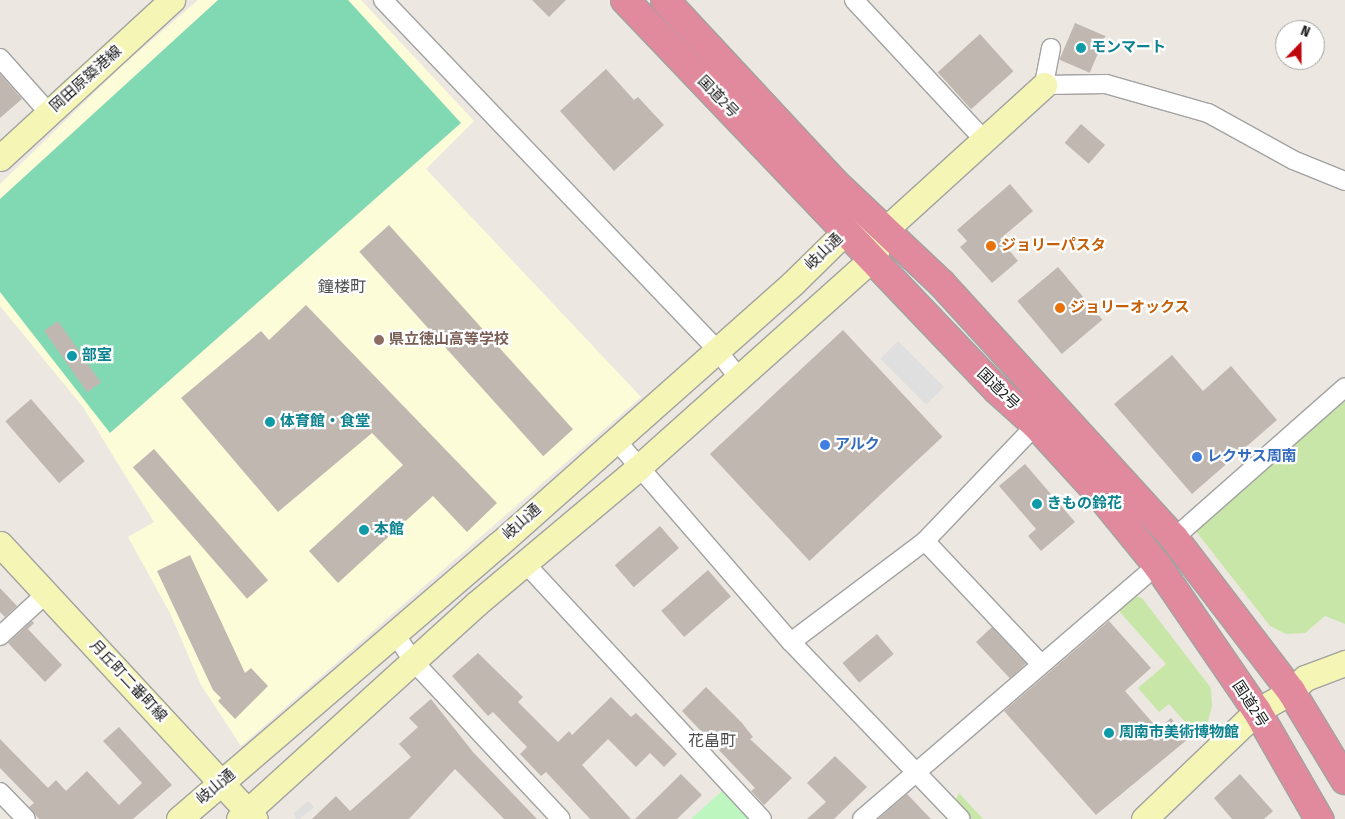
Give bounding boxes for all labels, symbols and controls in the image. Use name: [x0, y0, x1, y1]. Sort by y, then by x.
north arrow: [1275, 20, 1325, 70]
text: N: [1298, 22, 1312, 41]
place label: モンマート: [1091, 39, 1166, 57]
street label: 岡田原築港線: [47, 42, 125, 116]
marker: モンマート: [1075, 42, 1087, 54]
street label: 国道2号: [694, 72, 742, 122]
street label: 岐山通: [802, 230, 846, 274]
place label: ジョリーパスタ: [1001, 237, 1106, 255]
marker: ジョリーパスタ: [985, 240, 997, 252]
district label: 鐘楼町: [318, 277, 366, 297]
place label: ジョリーオックス: [1070, 299, 1190, 317]
marker: ジョリーオックス: [1054, 302, 1066, 314]
place label: 県立徳山高等学校: [389, 331, 509, 349]
marker: 県立徳山高等学校: [373, 334, 385, 346]
place label: 部室: [82, 347, 112, 365]
marker: 部室: [66, 350, 78, 362]
street label: 国道2号: [973, 365, 1023, 413]
place label: 体育館・食堂: [280, 413, 370, 431]
marker: 体育館・食堂: [264, 416, 276, 428]
place label: アルク: [835, 436, 880, 454]
marker: アルク: [819, 439, 831, 451]
place label: レクサス周南: [1207, 448, 1297, 466]
marker: レクサス周南: [1191, 451, 1203, 463]
place label: きもの鈴花: [1047, 495, 1122, 513]
marker: きもの鈴花: [1031, 498, 1043, 510]
street label: 岐山通: [499, 500, 545, 544]
place label: 本館: [374, 521, 404, 539]
marker: 本館: [358, 524, 370, 536]
street label: 月丘町二番町線: [86, 636, 170, 726]
street label: 国道2号: [1228, 677, 1272, 731]
place label: 周南市美術博物館: [1119, 724, 1239, 742]
marker: 周南市美術博物館: [1103, 727, 1115, 739]
district label: 花畠町: [688, 731, 736, 751]
street label: 岐山通: [193, 766, 239, 808]

